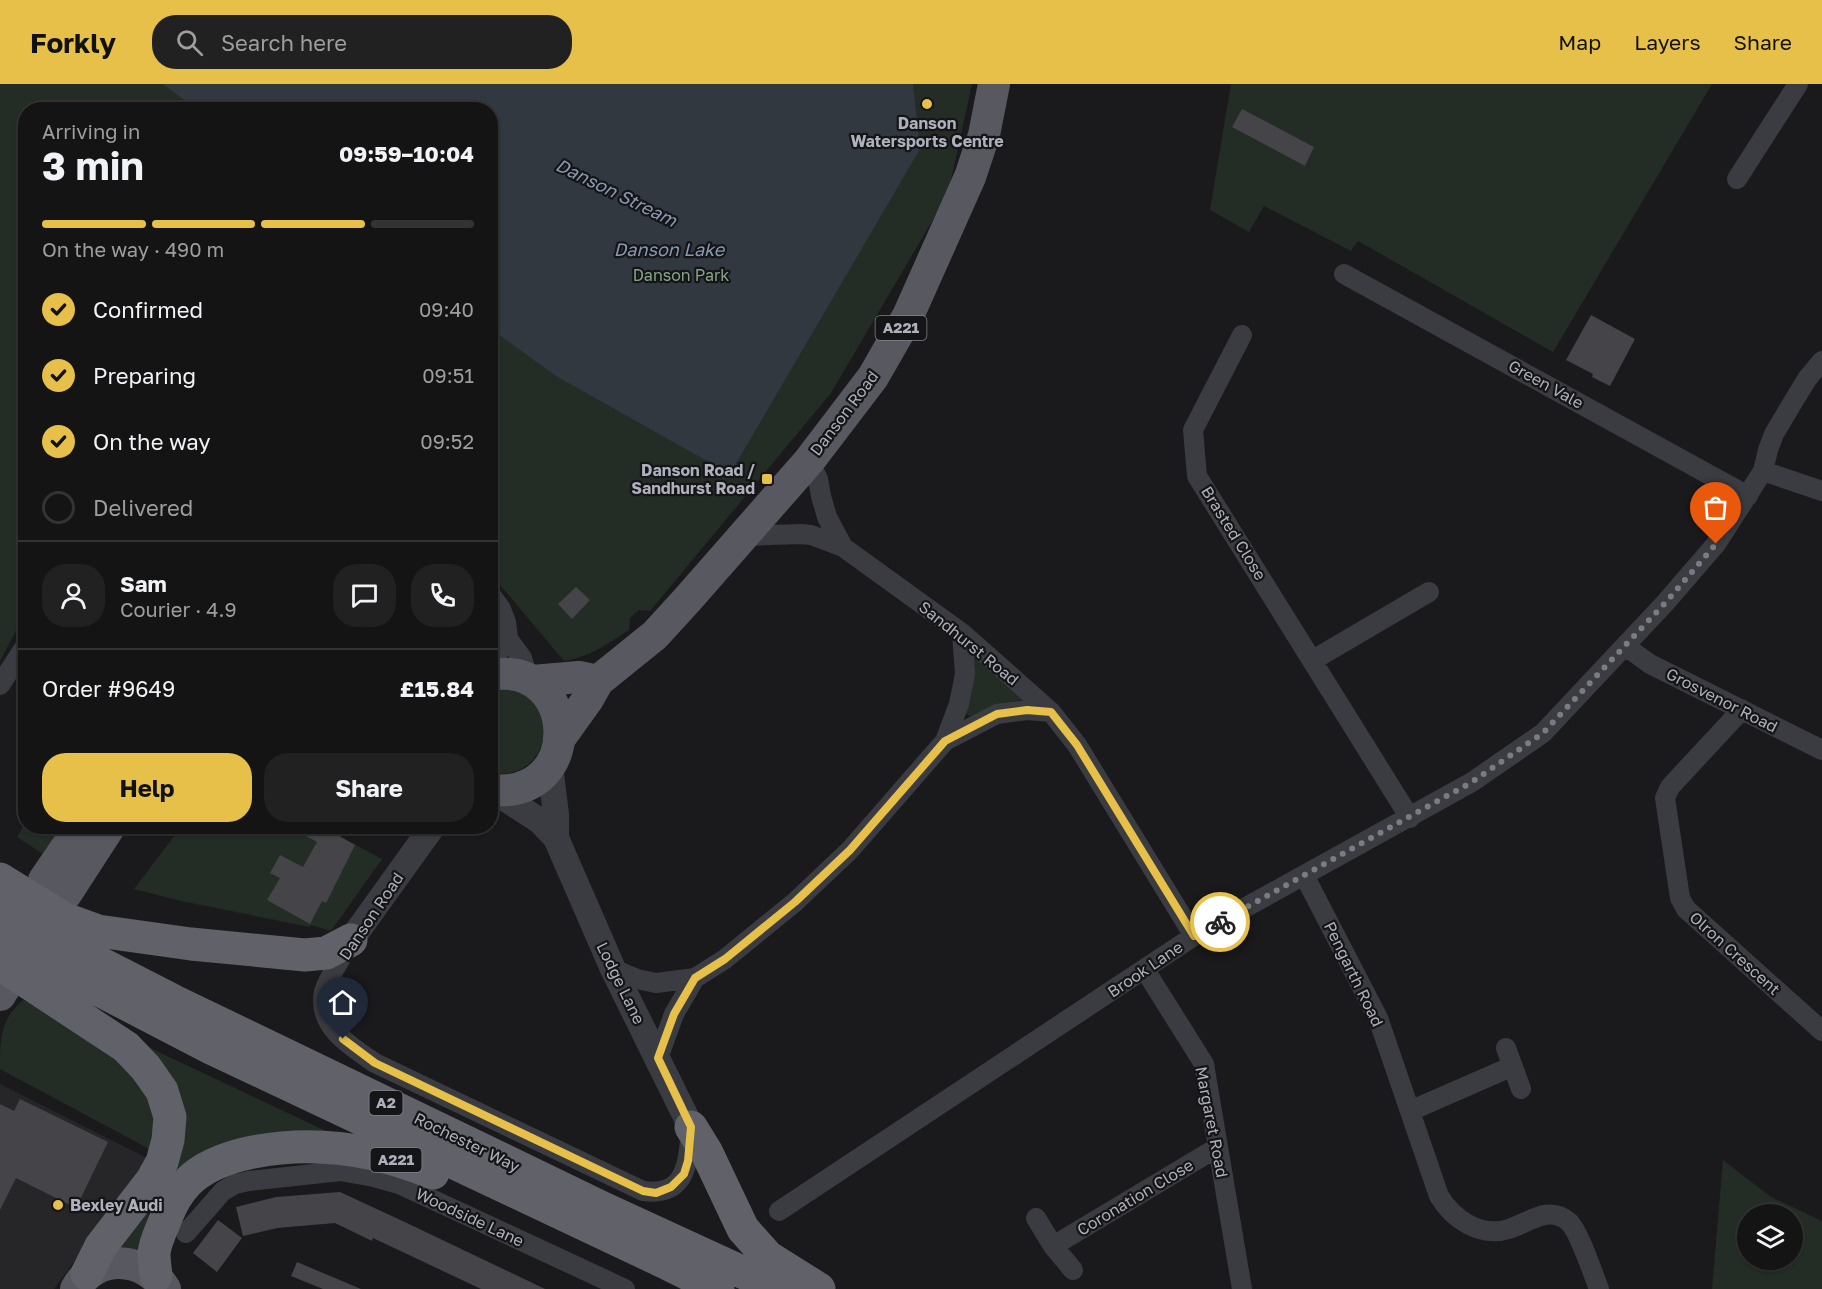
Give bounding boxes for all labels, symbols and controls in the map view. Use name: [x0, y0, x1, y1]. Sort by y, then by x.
search box: [152, 15, 572, 69]
text: Forkly: [30, 26, 116, 59]
icon: search: [173, 26, 206, 59]
text: Search here: [221, 29, 347, 56]
text: Map: [1558, 29, 1601, 55]
text: Layers: [1634, 29, 1701, 55]
text: Share: [1734, 29, 1792, 55]
marker: Danson Watersports Centre: [920, 97, 934, 111]
place label: Danson Watersports Centre: [850, 113, 1004, 151]
text: Arriving in: [42, 119, 140, 143]
text: 09:59–10:04: [339, 140, 474, 167]
text: 3 min: [42, 142, 144, 189]
water label: Danson Stream: [553, 153, 681, 231]
text: On the way · 490 m: [42, 237, 224, 261]
water label: Danson Lake: [614, 238, 726, 260]
park label: Danson Park: [633, 265, 729, 285]
icon: check: [42, 293, 75, 326]
text: Confirmed: [93, 296, 203, 323]
text: 09:40: [419, 297, 474, 321]
road number: A221: [876, 316, 926, 340]
street label: Green Vale: [1505, 355, 1587, 413]
icon: check: [42, 359, 75, 392]
text: Preparing: [93, 362, 196, 389]
text: 09:51: [422, 363, 474, 387]
street label: Danson Road: [806, 367, 882, 459]
icon: check: [42, 425, 75, 458]
text: On the way: [93, 428, 211, 455]
text: 09:52: [420, 429, 474, 453]
place label: Danson Road / Sandhurst Road: [631, 460, 755, 498]
marker: Danson Road / Sandhurst Road: [760, 472, 774, 486]
street label: Brasted Close: [1197, 482, 1271, 584]
pin: [1690, 482, 1741, 544]
icon: bag: [1699, 491, 1732, 524]
text: Delivered: [93, 494, 193, 521]
button: person: [42, 564, 105, 627]
button: chat: [333, 564, 396, 627]
button: phone: [411, 564, 474, 627]
text: Sam: [120, 570, 167, 597]
text: Courier · 4.9: [120, 597, 237, 621]
street label: Sandhurst Road: [915, 597, 1023, 689]
street label: Grosvenor Road: [1663, 663, 1781, 737]
text: Order #9649: [42, 675, 175, 702]
text: £15.84: [400, 675, 474, 702]
button: Help: [42, 753, 252, 822]
button: Share: [264, 753, 474, 822]
street label: Danson Road: [334, 868, 408, 964]
courier: [1190, 892, 1250, 952]
icon: bike: [1204, 906, 1237, 939]
street label: Olron Crescent: [1685, 907, 1785, 999]
street label: Pengarth Road: [1320, 918, 1388, 1030]
street label: Brook Lane: [1104, 937, 1186, 1001]
street label: Lodge Lane: [593, 939, 649, 1027]
pin: [317, 977, 368, 1039]
icon: home: [326, 986, 359, 1019]
street label: Margaret Road: [1191, 1065, 1233, 1179]
road number: A2: [370, 1091, 402, 1115]
street label: Rochester Way: [411, 1108, 523, 1176]
road number: A221: [370, 1148, 422, 1172]
street label: Coronation Close: [1073, 1154, 1197, 1240]
street label: Woodside Lane: [413, 1183, 527, 1251]
place label: Bexley Audi: [70, 1195, 163, 1215]
marker: Bexley Audi: [51, 1198, 65, 1212]
map controls: [1737, 1204, 1803, 1270]
button: layers: [1737, 1204, 1803, 1270]

